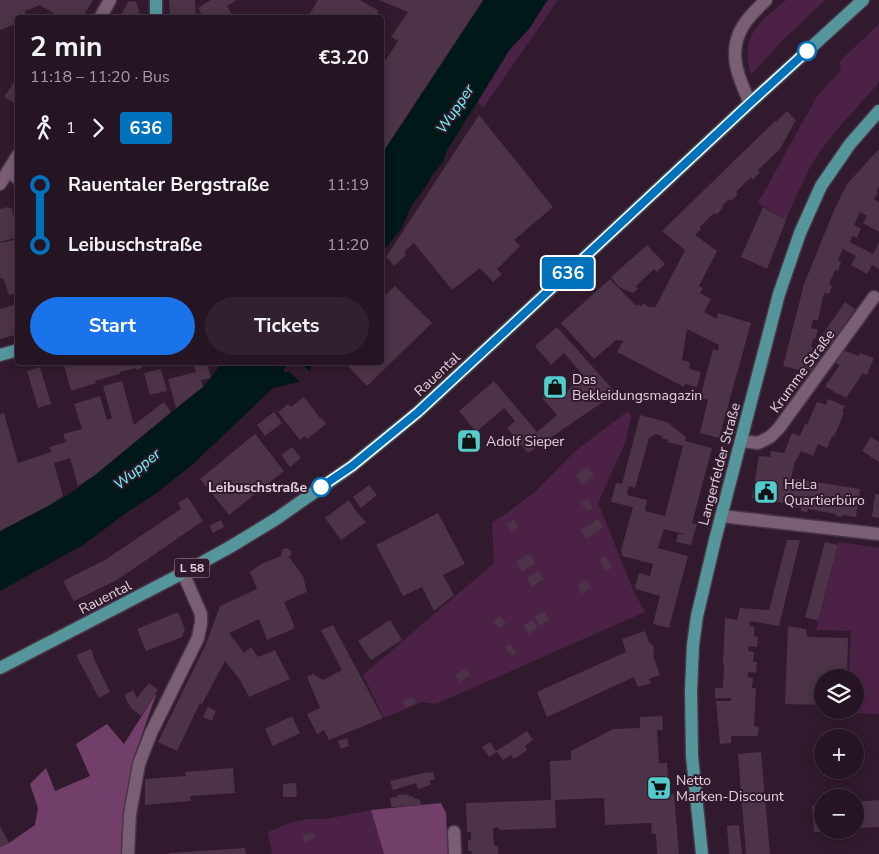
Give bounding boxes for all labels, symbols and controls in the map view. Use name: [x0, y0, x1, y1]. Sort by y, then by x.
text: 2 min: [30, 28, 102, 66]
unlabelled marker: [797, 41, 817, 61]
text: €3.20: [319, 45, 369, 71]
text: 11:18 – 11:20 · Bus: [30, 66, 170, 88]
water label: Wupper: [431, 80, 479, 137]
icon: walk: [30, 114, 58, 142]
icon: forward: [84, 114, 112, 142]
text: 636: [130, 116, 162, 140]
text: 1: [66, 117, 76, 139]
text: Rauentaler Bergstraße: [68, 172, 269, 198]
text: 11:19: [327, 174, 369, 196]
text: Leibuschstraße: [68, 232, 202, 258]
text: 11:20: [327, 234, 369, 256]
line badge: 636: [539, 257, 597, 289]
text: 636: [552, 261, 584, 285]
button: Start: [30, 297, 195, 355]
button: Tickets: [205, 297, 369, 355]
street label: Krumme Straße: [766, 326, 839, 417]
street label: Rauental: [410, 348, 465, 401]
place label: Das Bekleidungsmagazin: [572, 370, 702, 405]
shop icon: Das Bekleidungsmagazin: [542, 374, 568, 400]
street label: Langerfelder Straße: [694, 401, 745, 528]
shop icon: Adolf Sieper: [456, 428, 482, 454]
place label: Adolf Sieper: [486, 432, 564, 451]
water label: Wupper: [109, 444, 165, 494]
place label: HeLa Quartierbüro: [784, 475, 865, 510]
marker: Leibuschstraße: [311, 477, 331, 497]
place label: Leibuschstraße: [208, 478, 307, 497]
public building icon: HeLa Quartierbüro: [753, 479, 779, 505]
road number: L 58: [174, 558, 210, 578]
street label: Rauental: [76, 576, 135, 619]
map controls: [814, 669, 864, 839]
button: layers: [814, 669, 864, 719]
button: +: [814, 729, 864, 779]
place label: Netto Marken-Discount: [676, 771, 784, 806]
supermarket icon: Netto Marken-Discount: [646, 775, 672, 801]
button: −: [814, 789, 864, 839]

